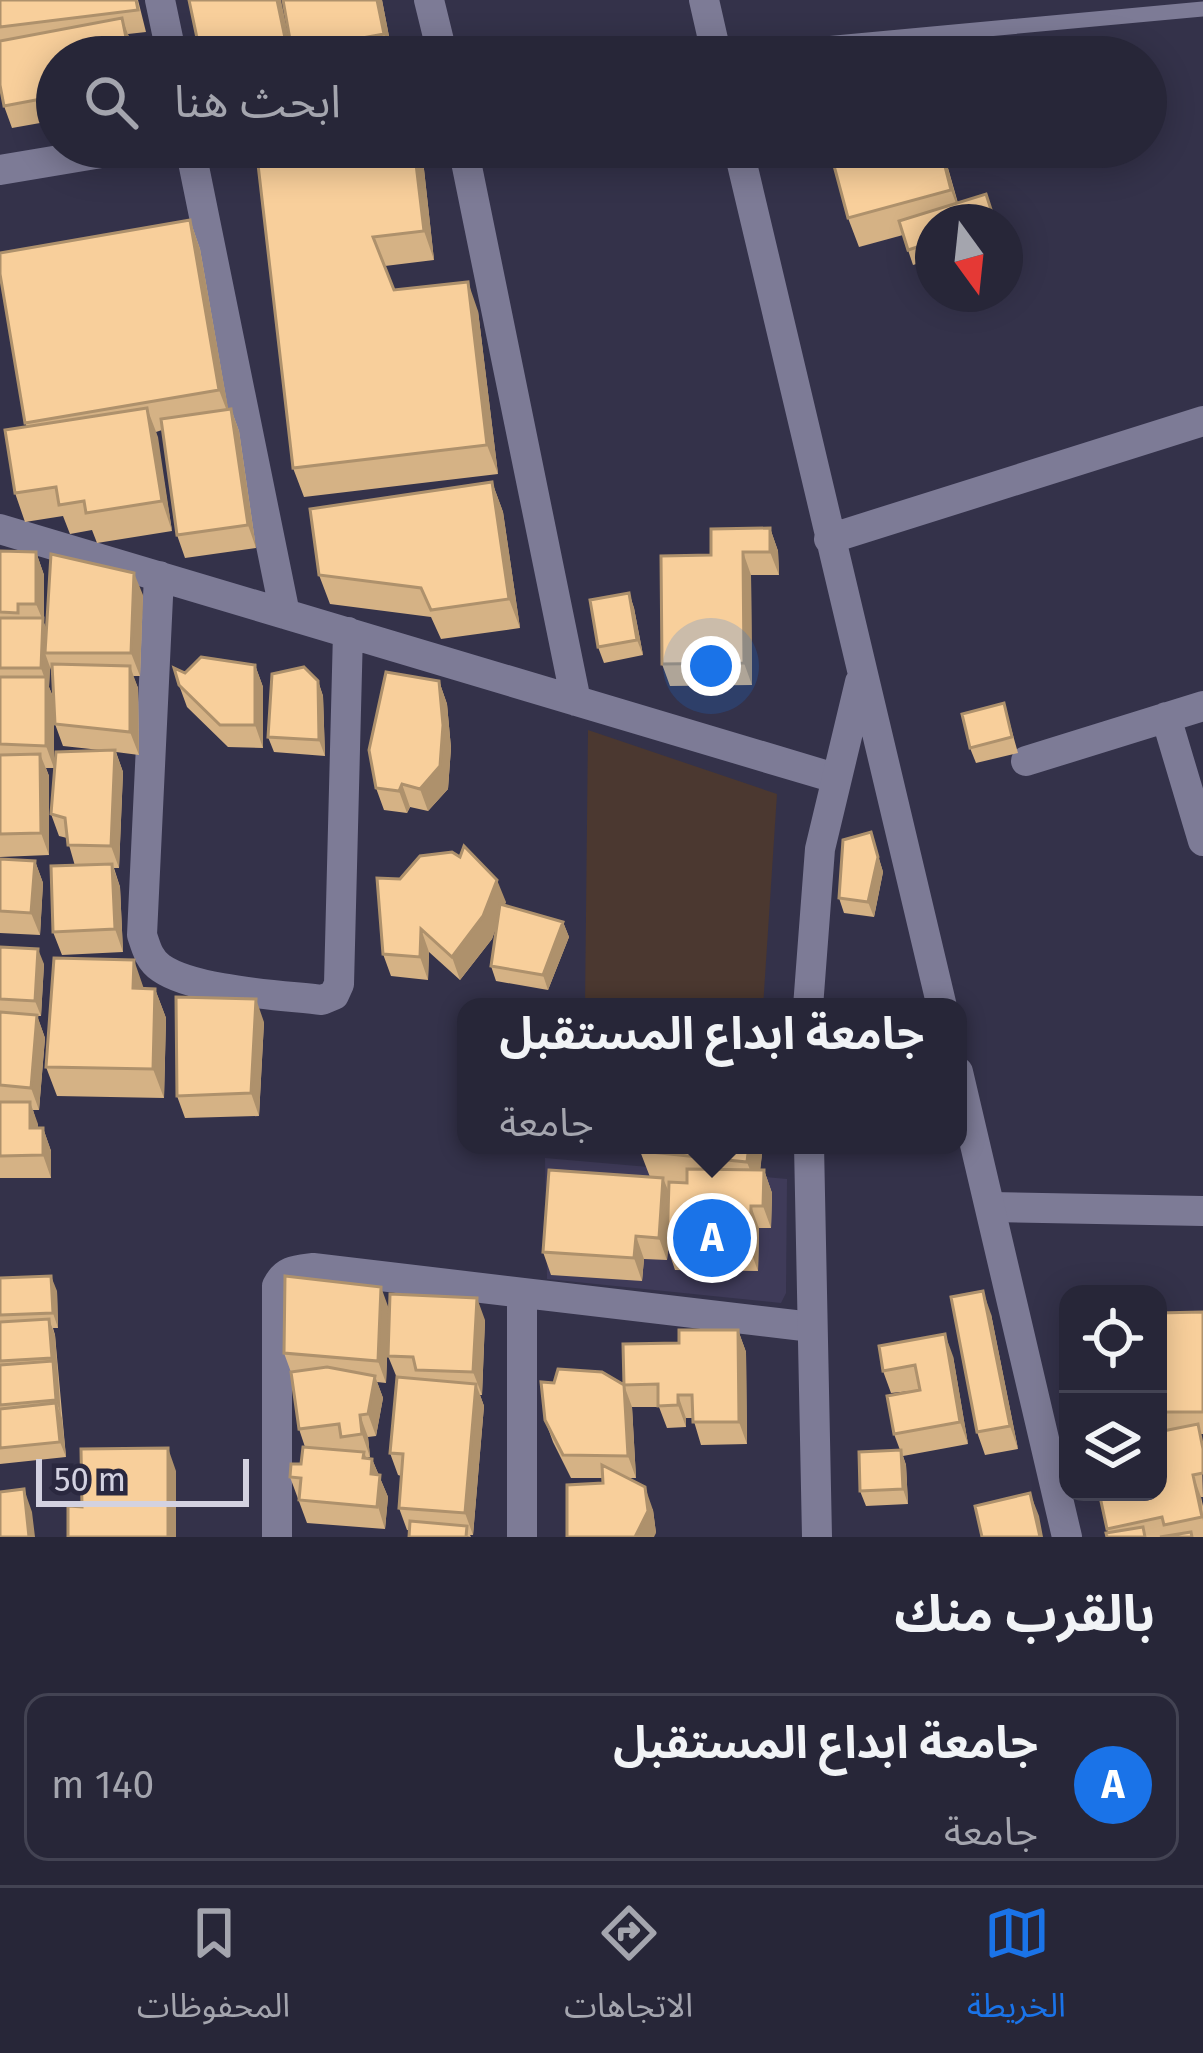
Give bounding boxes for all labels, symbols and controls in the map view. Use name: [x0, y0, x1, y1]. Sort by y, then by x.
search box: [36, 36, 1167, 168]
icon: search: [78, 69, 144, 135]
text: ابحث هنا: [174, 75, 341, 129]
north arrow: [915, 204, 1023, 312]
your location: [681, 636, 741, 696]
popup: [457, 998, 967, 1154]
text: جامعة ابداع المستقبل: [500, 1007, 924, 1061]
text: جامعة: [500, 1100, 594, 1146]
pin: A: [673, 1193, 751, 1283]
map controls: [1059, 1285, 1167, 1501]
button: locate: [1059, 1285, 1167, 1393]
button: layers: [1059, 1393, 1167, 1501]
scale bar: [36, 1453, 249, 1506]
text: 50 m: [54, 1460, 126, 1500]
text: بالقرب منك: [894, 1583, 1155, 1645]
text: جامعة ابداع المستقبل: [613, 1716, 1038, 1770]
text: 140 m: [51, 1762, 154, 1808]
text: A: [1102, 1762, 1125, 1808]
text: جامعة: [944, 1809, 1038, 1855]
tab: المحفوظات: [137, 1900, 290, 2041]
tab: الاتجاهات: [564, 1900, 693, 2041]
tab: الخريطة: [967, 1900, 1066, 2041]

